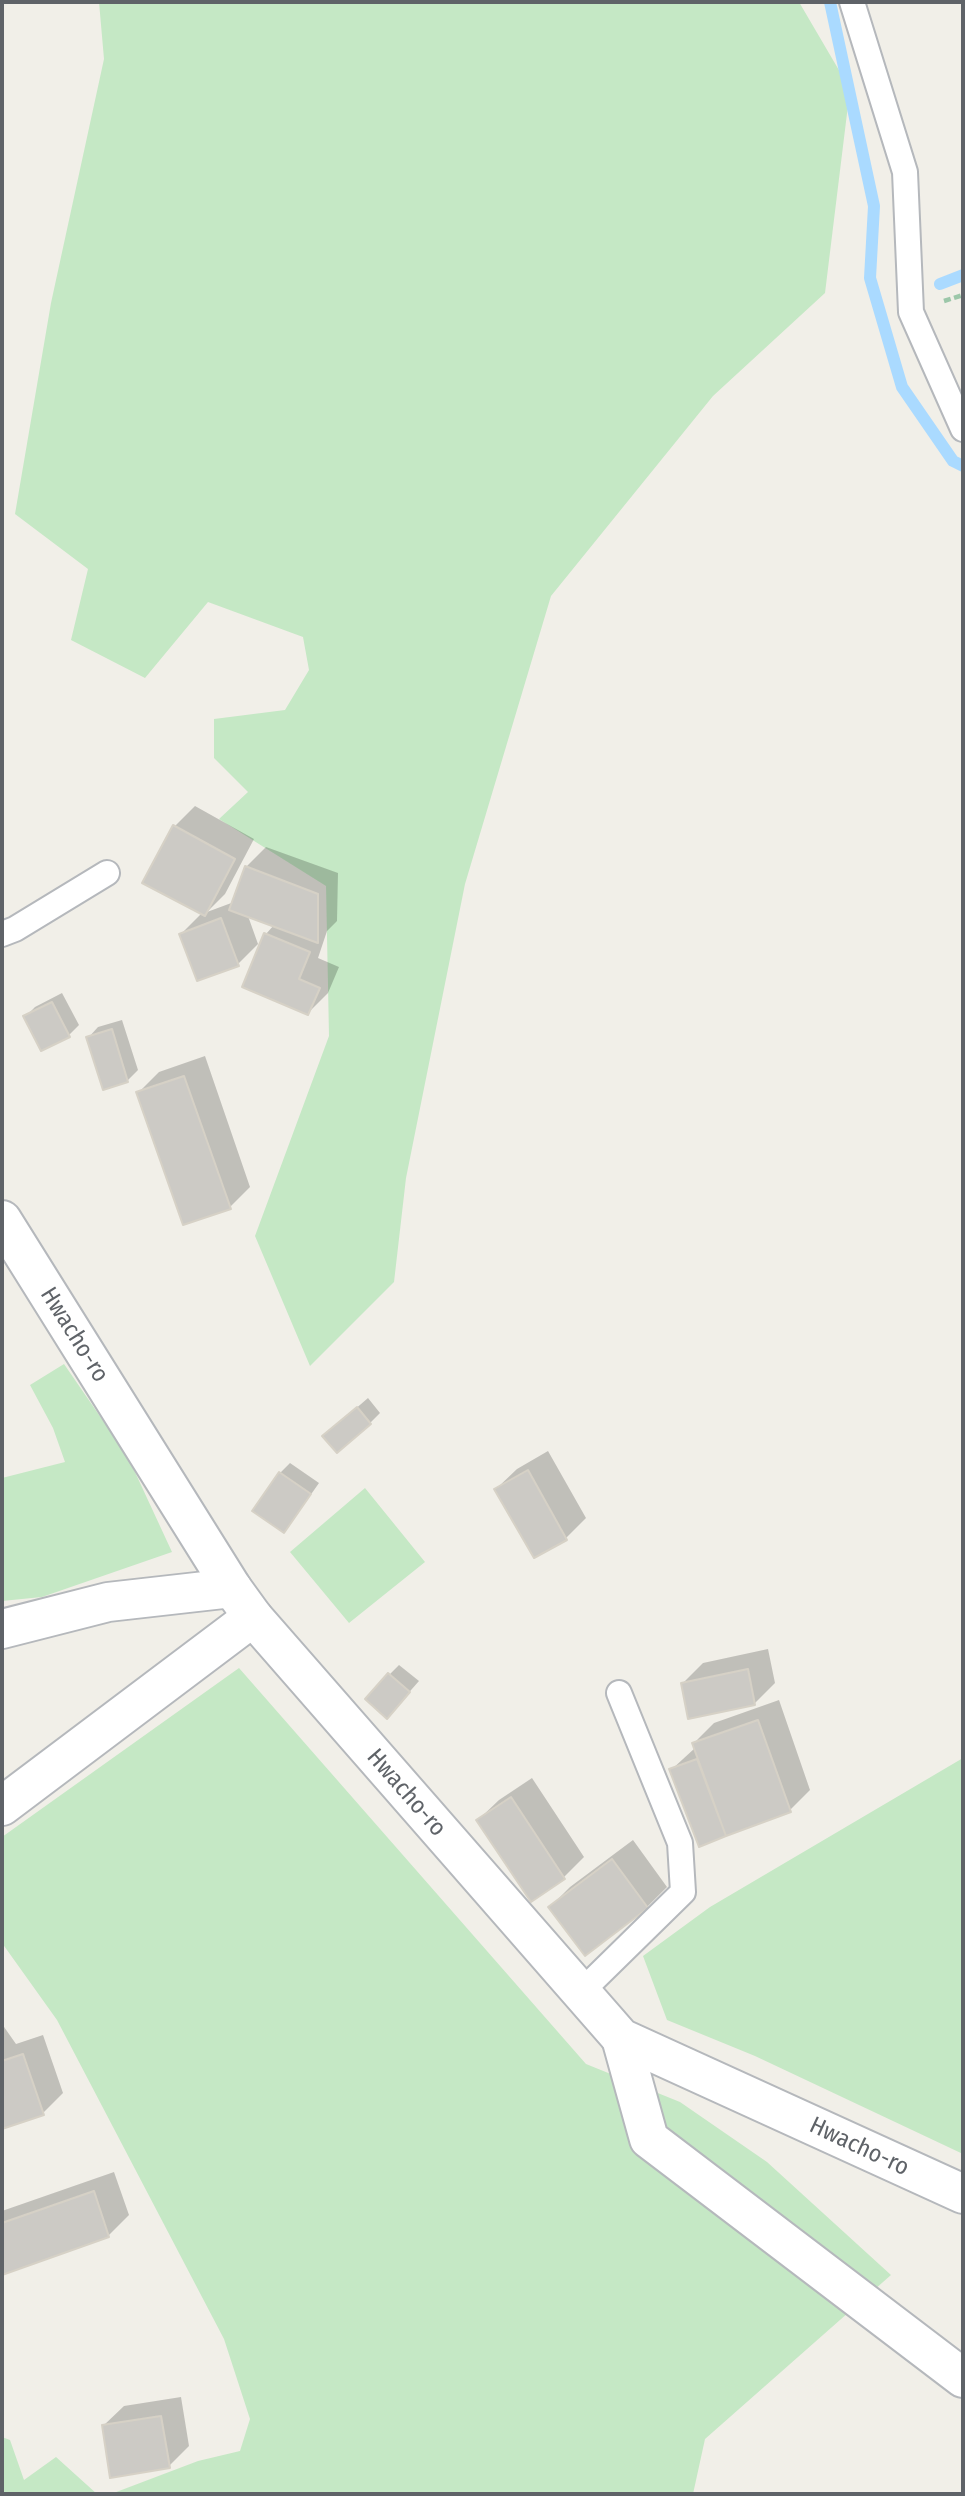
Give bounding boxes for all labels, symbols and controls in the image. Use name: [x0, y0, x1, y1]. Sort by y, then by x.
street label: Hwacho-ro: [34, 1282, 114, 1388]
street label: Hwacho-ro: [360, 1743, 452, 1843]
street label: Hwacho-ro: [805, 2111, 913, 2183]

